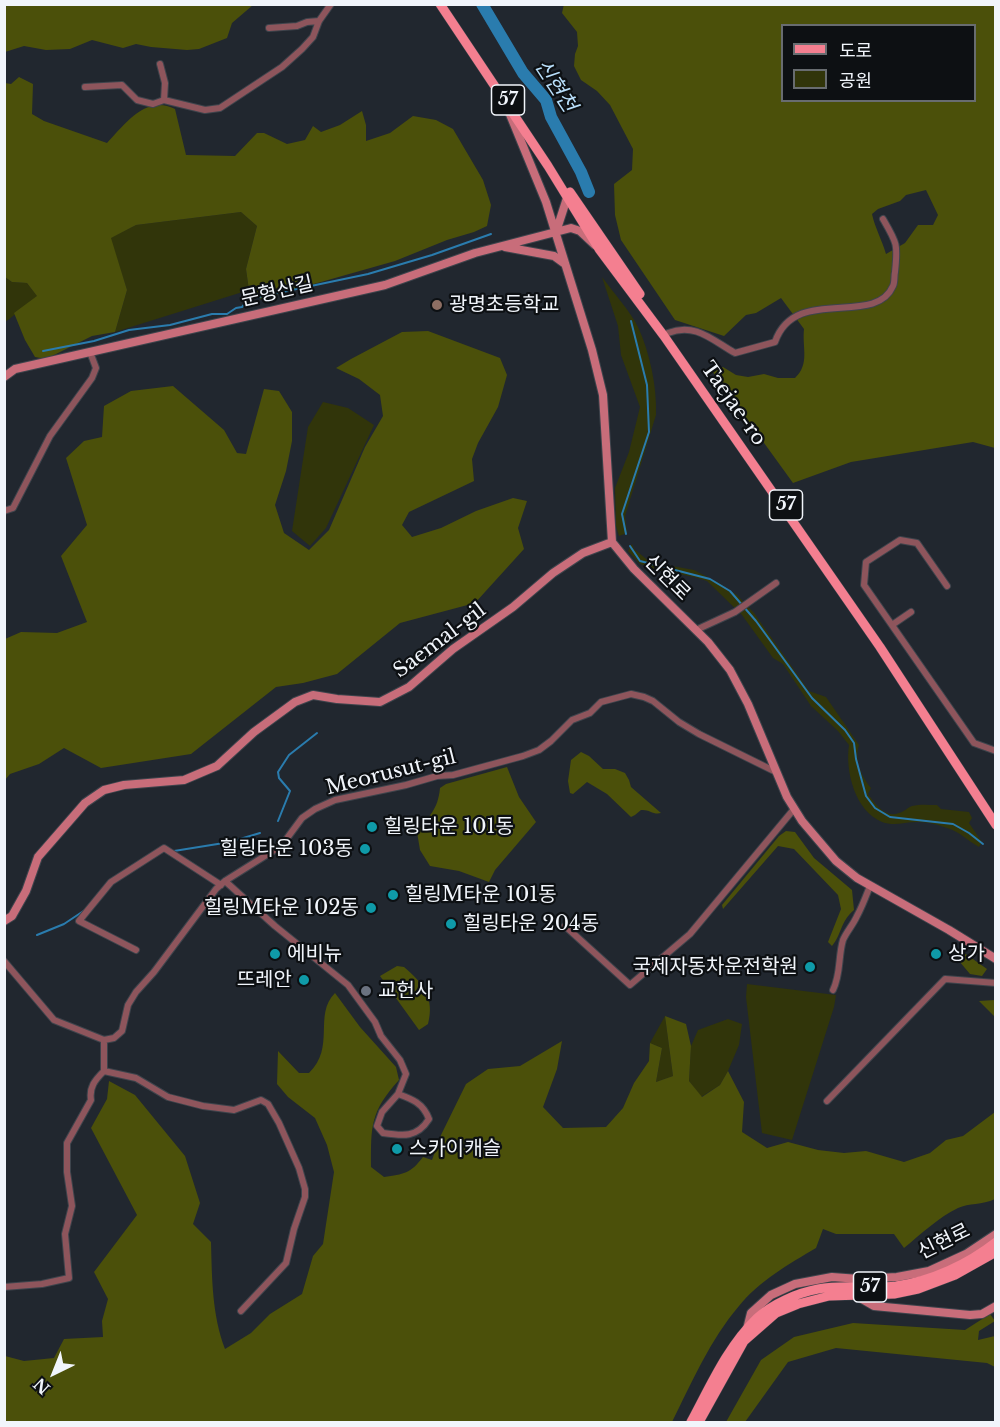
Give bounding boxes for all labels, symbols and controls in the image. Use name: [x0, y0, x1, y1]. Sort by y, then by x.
legend: [781, 24, 976, 102]
text: 도로: [839, 40, 872, 62]
water label: 신현천: [529, 55, 581, 117]
text: 공원: [839, 70, 872, 92]
road number: 57: [492, 85, 524, 115]
street label: 문형산길: [238, 272, 316, 312]
place label: 광명초등학교: [449, 293, 559, 317]
marker: 광명초등학교: [430, 298, 444, 312]
street label: Taejae-ro: [695, 357, 771, 451]
road number: 57: [770, 490, 802, 520]
street label: 신현로: [639, 550, 695, 606]
street label: Saemal-gil: [389, 599, 491, 683]
street label: Meorusut-gil: [323, 745, 459, 801]
place label: 힐링타운 101동: [384, 815, 514, 839]
marker: 힐링타운 101동: [365, 820, 379, 834]
place label: 힐링타운 103동: [220, 837, 353, 861]
marker: 힐링타운 103동: [358, 842, 372, 856]
place label: 힐링M타운 101동: [405, 883, 557, 907]
marker: 힐링M타운 101동: [386, 888, 400, 902]
place label: 힐링M타운 102동: [204, 896, 359, 920]
marker: 힐링M타운 102동: [364, 901, 378, 915]
place label: 힐링타운 204동: [463, 912, 599, 936]
marker: 힐링타운 204동: [444, 917, 458, 931]
place label: 에비뉴: [287, 942, 342, 966]
place label: 상가: [948, 942, 985, 966]
marker: 에비뉴: [268, 947, 282, 961]
marker: 상가: [929, 947, 943, 961]
place label: 국제자동차운전학원: [632, 955, 798, 979]
marker: 국제자동차운전학원: [803, 960, 817, 974]
place label: 뜨레안: [237, 968, 292, 992]
marker: 뜨레안: [297, 973, 311, 987]
place label: 교헌사: [378, 979, 433, 1003]
marker: 교헌사: [359, 984, 373, 998]
place label: 스카이캐슬: [409, 1137, 501, 1161]
marker: 스카이캐슬: [390, 1142, 404, 1156]
street label: 신현로: [914, 1219, 974, 1265]
road number: 57: [854, 1272, 886, 1302]
north arrow: [24, 1343, 84, 1403]
text: N: [29, 1374, 54, 1399]

